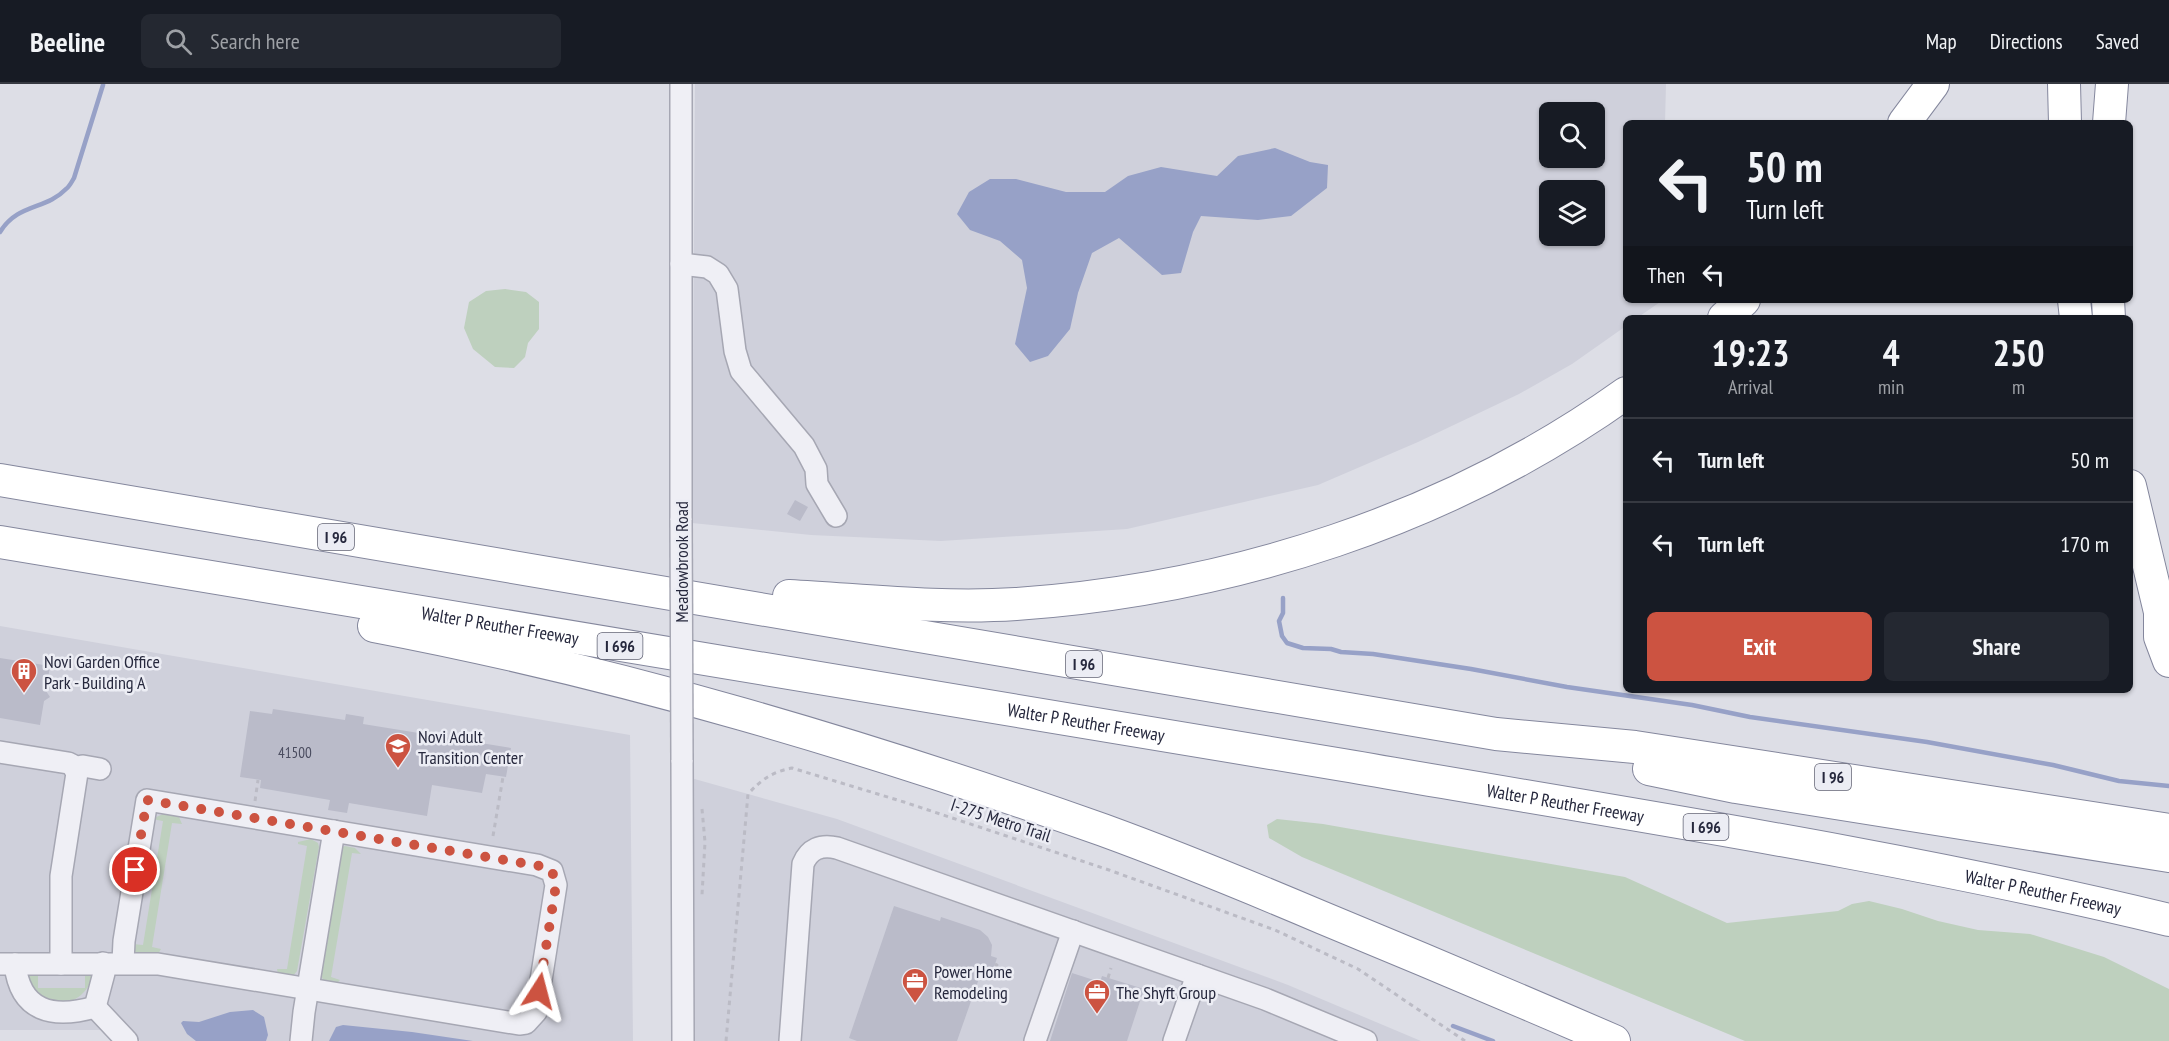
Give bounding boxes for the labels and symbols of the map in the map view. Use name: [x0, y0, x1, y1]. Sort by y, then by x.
street label: Meadowbrook Road: [670, 501, 693, 623]
road number: I 96: [318, 524, 354, 550]
street label: Walter P Reuther Freeway: [420, 601, 581, 649]
road number: I 696: [598, 633, 642, 659]
place label: Novi Garden Office Park - Building A: [44, 650, 160, 694]
road number: I 96: [1066, 651, 1102, 677]
building icon: Novi Garden Office Park - Building A: [9, 656, 39, 694]
street label: Walter P Reuther Freeway: [1006, 697, 1167, 746]
place label: Novi Adult Transition Center: [418, 725, 523, 769]
school or university icon: Novi Adult Transition Center: [383, 731, 413, 769]
house number: 41500: [278, 743, 312, 762]
road number: I 96: [1815, 764, 1851, 790]
street label: Walter P Reuther Freeway: [1485, 778, 1646, 827]
street label: I-275 Metro Trail: [948, 793, 1055, 847]
road number: I 696: [1684, 814, 1728, 840]
pin: [109, 844, 160, 895]
street label: Walter P Reuther Freeway: [1963, 864, 2124, 920]
position arrow: [507, 959, 571, 1023]
place label: Power Home Remodeling: [934, 960, 1012, 1004]
office icon: Power Home Remodeling: [900, 966, 930, 1004]
office icon: The Shyft Group: [1082, 977, 1112, 1015]
place label: The Shyft Group: [1116, 981, 1216, 1004]

